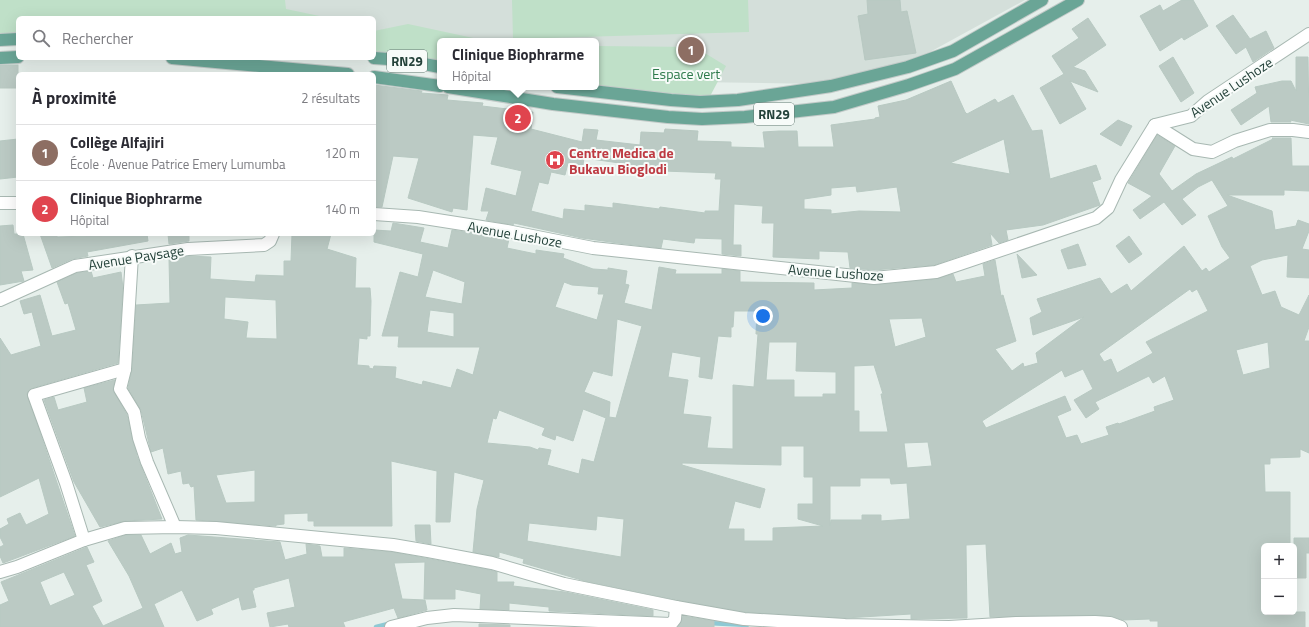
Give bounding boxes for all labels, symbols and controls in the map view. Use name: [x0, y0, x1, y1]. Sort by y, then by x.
search box: [16, 16, 376, 60]
icon: search: [30, 27, 52, 49]
text: Rechercher: [62, 27, 133, 50]
pin: 1: [678, 35, 704, 65]
popup: [437, 38, 599, 90]
text: Clinique Biophrarme: [452, 43, 584, 66]
road number: RN29: [387, 50, 427, 72]
street label: Avenue Lushoze: [1185, 52, 1277, 122]
park label: Espace vert: [652, 63, 720, 84]
text: Hôpital: [452, 66, 491, 86]
text: À proximité: [32, 85, 116, 111]
text: 2 résultats: [301, 88, 360, 108]
pin: 2: [505, 103, 531, 133]
road number: RN29: [754, 103, 794, 125]
text: Collège Alfajiri: [70, 131, 164, 154]
place label: Centre Medica de Bukavu Bioglodi: [569, 142, 674, 179]
text: 1: [41, 143, 49, 163]
text: 120 m: [324, 143, 360, 163]
hospital icon: Centre Medica de Bukavu Bioglodi: [544, 149, 566, 171]
text: École · Avenue Patrice Emery Lumumba: [70, 154, 286, 174]
text: Clinique Biophrarme: [70, 187, 202, 210]
text: 2: [41, 199, 49, 219]
text: 140 m: [324, 199, 360, 219]
text: Hôpital: [70, 210, 109, 230]
street label: Avenue Lushoze: [466, 215, 564, 253]
street label: Avenue Paysage: [87, 239, 185, 275]
street label: Avenue Lushoze: [788, 258, 884, 286]
your location: [753, 306, 773, 326]
map controls: [1261, 543, 1297, 615]
button: +: [1261, 543, 1297, 579]
button: −: [1261, 579, 1297, 615]

